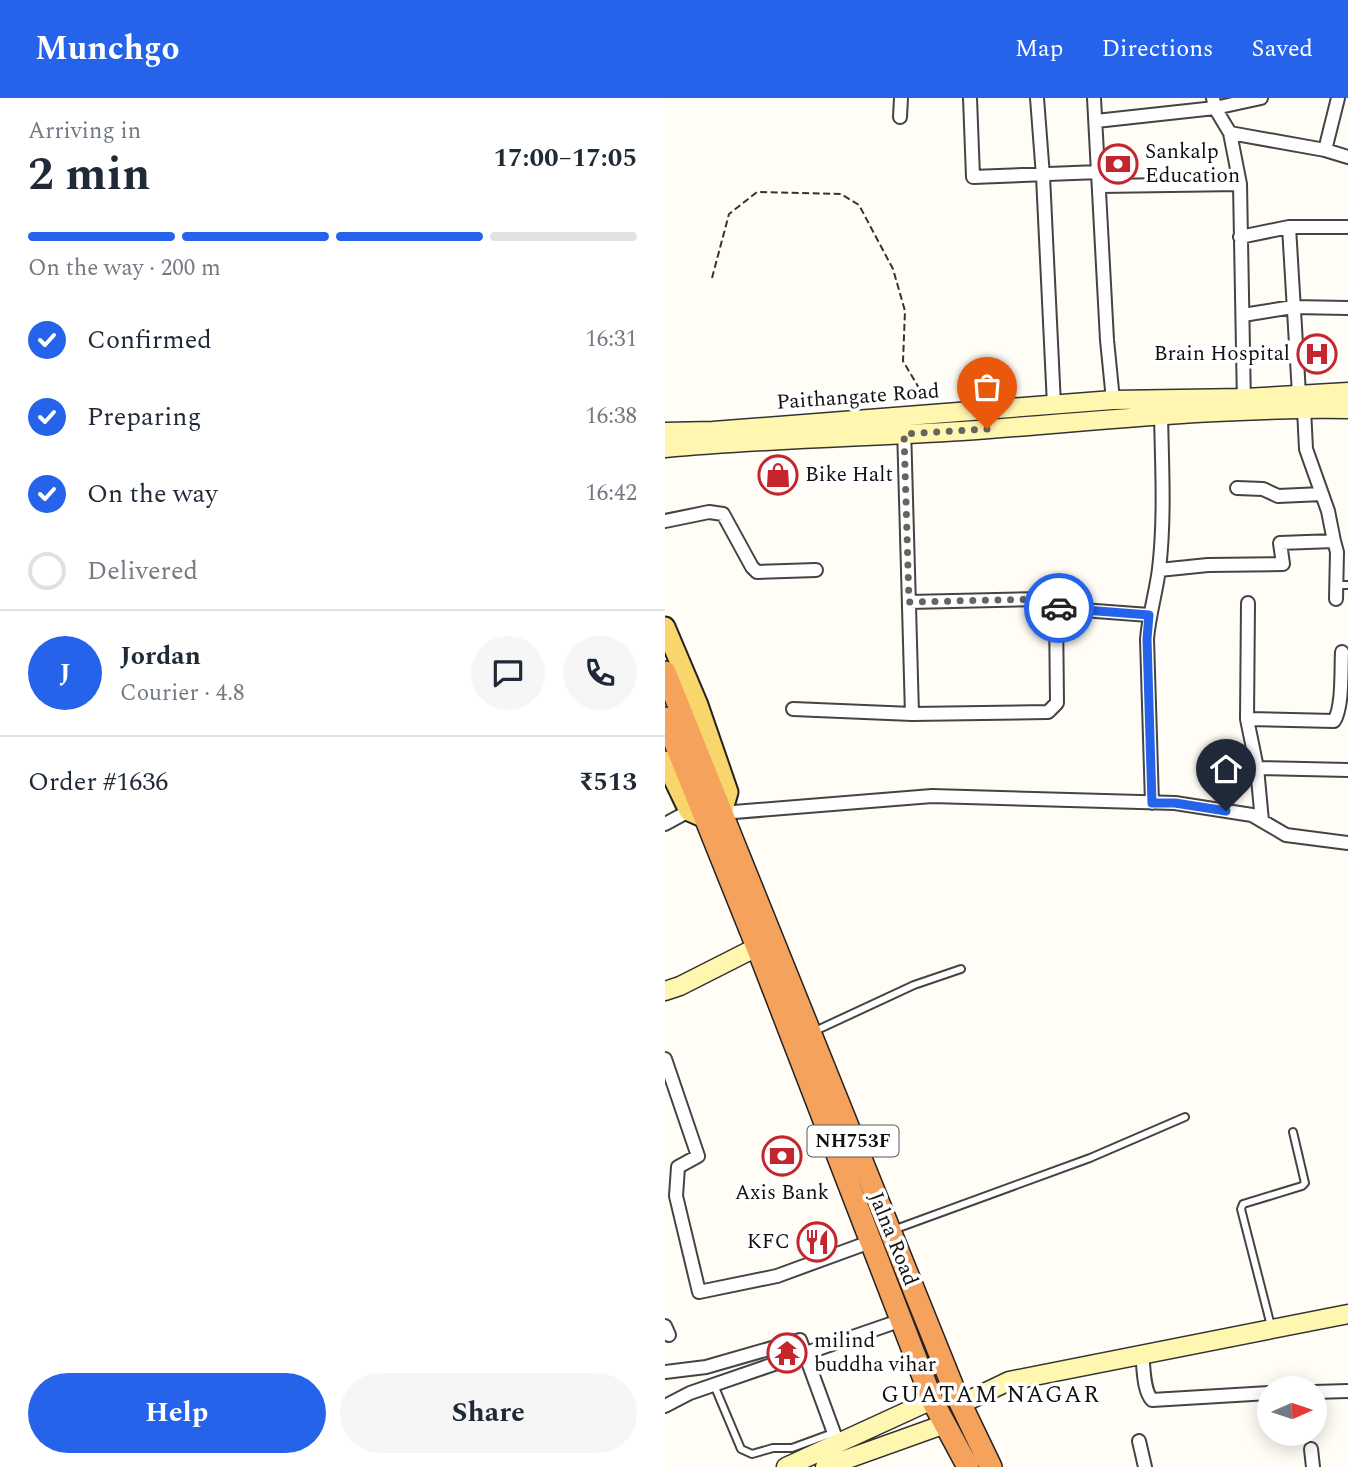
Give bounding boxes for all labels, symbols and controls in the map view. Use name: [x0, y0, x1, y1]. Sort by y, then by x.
text: Munchgo: [35, 24, 180, 74]
text: Map: [1015, 31, 1063, 67]
text: Directions: [1101, 31, 1213, 67]
text: Saved: [1251, 31, 1313, 67]
text: Arriving in: [28, 114, 141, 149]
place label: Sankalp Education: [1145, 136, 1240, 192]
text: 17:00–17:05: [493, 138, 637, 178]
text: 2 min: [28, 140, 150, 210]
bank icon: Sankalp Education: [1097, 143, 1139, 185]
text: On the way · 200 m: [28, 251, 221, 286]
text: Confirmed: [87, 320, 212, 360]
icon: check: [28, 321, 66, 359]
text: 16:31: [585, 322, 637, 357]
hospital icon: Brain Hospital: [1296, 333, 1338, 375]
place label: Brain Hospital: [1154, 338, 1290, 370]
pin: [957, 357, 1017, 429]
icon: bag: [968, 368, 1006, 406]
street label: Paithangate Road: [775, 375, 941, 419]
text: Preparing: [87, 397, 201, 437]
icon: check: [28, 398, 66, 436]
text: 16:38: [585, 399, 637, 434]
shop icon: Bike Halt: [757, 454, 799, 496]
place label: Bike Halt: [805, 459, 893, 491]
text: On the way: [87, 474, 218, 514]
icon: check: [28, 475, 66, 513]
text: 16:42: [585, 476, 637, 511]
text: Delivered: [87, 551, 198, 591]
courier: [1024, 573, 1094, 643]
icon: car: [1040, 589, 1078, 627]
text: Jordan: [120, 636, 201, 676]
button: chat: [471, 636, 545, 710]
button: phone: [563, 636, 637, 710]
text: J: [59, 653, 71, 693]
text: Courier · 4.8: [120, 676, 245, 711]
pin: [1196, 739, 1256, 811]
icon: home: [1207, 750, 1245, 788]
text: Order #1636: [28, 762, 168, 802]
text: ₹513: [579, 762, 637, 802]
road number: NH753F: [807, 1126, 899, 1156]
bank icon: Axis Bank: [761, 1135, 803, 1177]
place label: Axis Bank: [735, 1177, 830, 1209]
street label: Jalna Road: [860, 1187, 926, 1291]
restaurant icon: KFC: [796, 1221, 838, 1263]
place label: KFC: [747, 1226, 790, 1258]
place label: milind buddha vihar: [814, 1325, 936, 1381]
temple icon: milind buddha vihar: [766, 1332, 808, 1374]
button: Help: [28, 1373, 326, 1453]
button: Share: [340, 1373, 637, 1453]
north arrow: [1257, 1376, 1327, 1446]
map controls: [1257, 1376, 1327, 1446]
district label: GUATAM NAGAR: [881, 1378, 1101, 1413]

